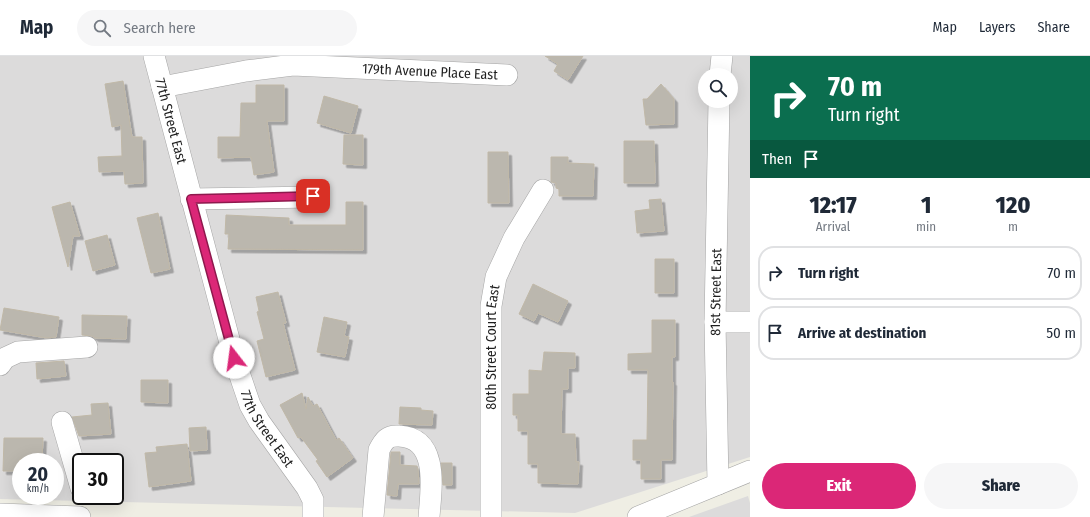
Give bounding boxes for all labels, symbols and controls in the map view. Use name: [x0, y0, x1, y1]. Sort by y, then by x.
search box: [77, 10, 357, 46]
text: Map: [20, 16, 53, 39]
icon: search: [91, 17, 113, 39]
text: Search here: [123, 19, 196, 37]
text: Map: [933, 19, 957, 36]
text: Layers: [979, 19, 1015, 36]
text: Share: [1037, 19, 1070, 36]
street label: 179th Avenue Place East: [362, 60, 499, 83]
map controls: [698, 68, 738, 108]
button: search: [698, 68, 738, 108]
text: 70 m: [828, 70, 882, 103]
icon: right: [762, 72, 814, 124]
street label: 77th Street East: [152, 76, 191, 166]
text: Turn right: [828, 104, 900, 126]
icon: arrive: [800, 148, 822, 170]
text: Then: [762, 150, 792, 168]
pin: [296, 179, 330, 213]
icon: arrive: [302, 185, 324, 207]
text: 12:17: [809, 191, 857, 219]
text: 1: [921, 191, 931, 219]
text: 120: [996, 191, 1031, 219]
text: Arrival: [816, 219, 850, 234]
text: min: [916, 219, 936, 234]
text: m: [1008, 219, 1018, 234]
street label: 81st Street East: [706, 248, 725, 336]
icon: right: [764, 262, 786, 284]
text: Turn right: [798, 264, 859, 282]
text: 70 m: [1047, 264, 1076, 282]
street label: 80th Street Court East: [482, 283, 503, 410]
icon: arrive: [764, 322, 786, 344]
text: Arrive at destination: [798, 324, 926, 342]
text: 50 m: [1046, 324, 1076, 342]
position arrow: [213, 337, 255, 379]
street label: 77th Street East: [237, 388, 298, 471]
speed limit sign: 30: [72, 453, 124, 505]
text: 20: [28, 462, 48, 486]
button: Exit: [762, 463, 916, 509]
button: Share: [924, 463, 1078, 509]
text: km/h: [27, 483, 49, 495]

